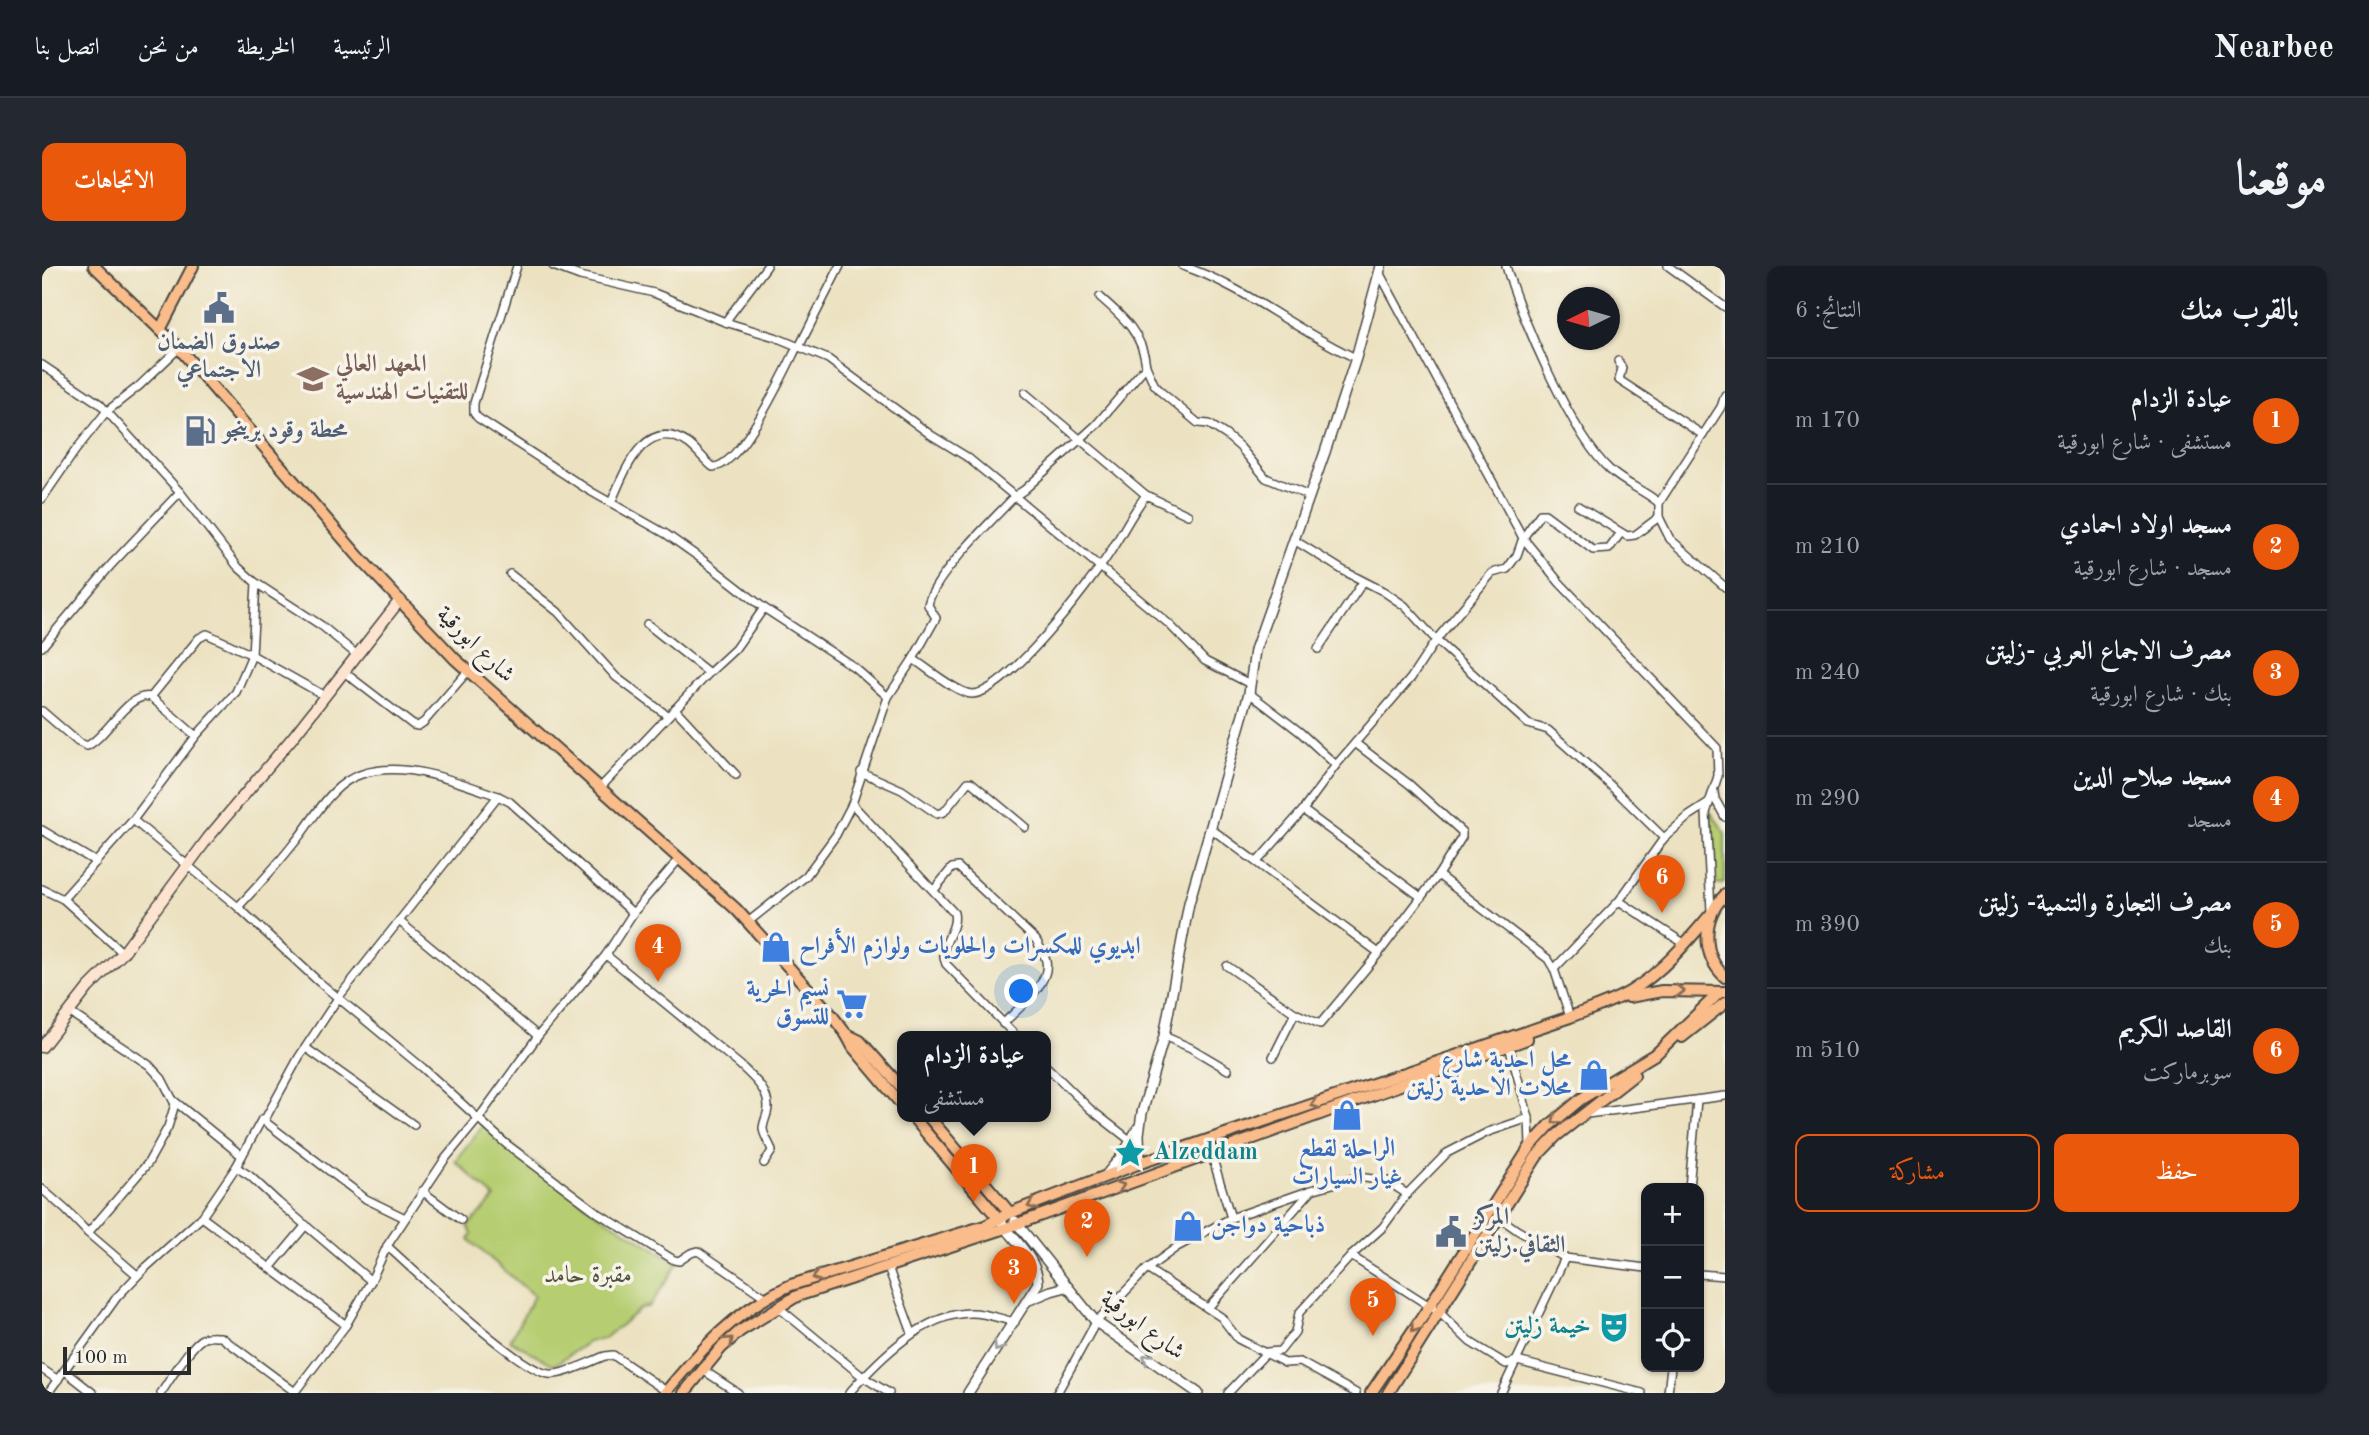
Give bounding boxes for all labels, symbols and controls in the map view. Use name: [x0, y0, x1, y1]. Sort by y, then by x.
text: Nearbee: [2214, 32, 2334, 65]
text: اتصل بنا: [35, 36, 100, 60]
text: من نحن: [138, 36, 199, 60]
text: الخريطة: [237, 36, 295, 60]
text: الرئيسية: [333, 36, 391, 60]
button: الاتجاهات: [42, 143, 186, 221]
text: موقعنا: [2235, 157, 2327, 206]
north arrow: [1557, 287, 1620, 350]
public building icon: صندوق الضمان الاجتماعي: [202, 291, 236, 325]
text: بالقرب منك: [2180, 296, 2299, 326]
text: النتائج: 6: [1795, 299, 1862, 322]
place label: صندوق الضمان الاجتماعي: [157, 330, 281, 388]
place label: المعهد العالي للتقنيات الهندسية: [335, 352, 468, 405]
school or university icon: المعهد العالي للتقنيات الهندسية: [296, 362, 330, 396]
text: عيادة الزدام: [2131, 387, 2232, 413]
text: 170 m: [1795, 409, 1860, 432]
text: 1: [2269, 409, 2283, 432]
fuel station icon: محطة وقود برينجو: [183, 414, 217, 448]
place label: محطة وقود برينجو: [220, 419, 348, 444]
text: مستشفى · شارع ابورقية: [2057, 431, 2232, 454]
text: مسجد اولاد احمادي: [2060, 513, 2232, 539]
text: 210 m: [1795, 535, 1860, 558]
text: 2: [2269, 535, 2283, 558]
text: مسجد · شارع ابورقية: [2074, 557, 2232, 580]
street label: شارع ابورقية: [427, 602, 519, 692]
text: مصرف الاجماع العربي -زليتن: [1985, 639, 2232, 665]
text: 240 m: [1795, 661, 1860, 684]
text: 3: [2269, 661, 2283, 684]
text: بنك · شارع ابورقية: [2090, 683, 2232, 706]
text: مسجد صلاح الدين: [2073, 765, 2232, 791]
text: 290 m: [1795, 787, 1860, 810]
text: 4: [2269, 787, 2283, 810]
text: مسجد: [2187, 809, 2232, 832]
pin: 6: [1639, 855, 1685, 913]
text: مصرف التجارة والتنمية- زليتن: [1978, 891, 2232, 917]
text: 390 m: [1795, 913, 1860, 936]
text: 5: [2269, 913, 2283, 936]
pin: 4: [635, 924, 681, 982]
place label: ابديوي للمكسرات والحلويات ولوازم الأفراح: [799, 927, 1141, 967]
shop icon: ابديوي للمكسرات والحلويات ولوازم الأفراح: [759, 930, 793, 964]
text: بنك: [2204, 935, 2232, 958]
your location: [1004, 974, 1038, 1008]
place label: نسيم الحرية للتسوق: [747, 977, 829, 1031]
one-way arrow: [1675, 983, 1686, 999]
supermarket icon: نسيم الحرية للتسوق: [835, 987, 869, 1021]
text: القاصد الكريم: [2119, 1017, 2232, 1043]
popup: [897, 1031, 1051, 1122]
text: 510 m: [1795, 1039, 1860, 1062]
text: 6: [2269, 1039, 2283, 1062]
text: عيادة الزدام: [923, 1043, 1025, 1069]
place label: محل احدية شارع محلات الاحدية زليتن: [1406, 1048, 1571, 1102]
shop icon: محل احدية شارع محلات الاحدية زليتن: [1577, 1058, 1611, 1092]
text: سوبرماركت: [2143, 1061, 2232, 1084]
text: مستشفى: [923, 1087, 985, 1110]
one-way arrow: [1310, 1096, 1322, 1110]
shop icon: الراحلة لقطع غيار السيارات: [1330, 1098, 1364, 1132]
one-way arrow: [1551, 1112, 1564, 1124]
button: مشاركة: [1795, 1134, 2040, 1212]
button: حفظ: [2054, 1134, 2299, 1212]
place icon: Alzeddam: [1113, 1136, 1147, 1170]
place label: الراحلة لقطع غيار السيارات: [1292, 1136, 1402, 1190]
place label: Alzeddam: [1153, 1141, 1258, 1165]
pin: 1: [951, 1144, 997, 1202]
one-way arrow: [1113, 1180, 1125, 1194]
map controls: [1641, 1183, 1704, 1372]
button: +: [1641, 1183, 1704, 1246]
one-way arrow: [1026, 1196, 1038, 1210]
pin: 2: [1064, 1199, 1110, 1257]
place label: المركز الثقافي.زليتن: [1471, 1203, 1566, 1263]
shop icon: ذباحية دواجن: [1171, 1209, 1205, 1243]
place label: ذباحية دواجن: [1211, 1213, 1325, 1240]
public building icon: المركز الثقافي.زليتن: [1434, 1215, 1468, 1249]
pin: 3: [991, 1246, 1037, 1304]
button: −: [1641, 1246, 1704, 1309]
park label: مقبرة حامد: [544, 1264, 632, 1289]
one-way arrow: [811, 1269, 823, 1284]
pin: 5: [1350, 1278, 1396, 1336]
street label: شارع ابورقية: [1092, 1287, 1188, 1370]
button: locate: [1641, 1309, 1704, 1372]
theatre icon: خيمة زليتن: [1597, 1310, 1631, 1344]
place label: خيمة زليتن: [1505, 1314, 1591, 1339]
one-way arrow: [1411, 1320, 1423, 1333]
one-way arrow: [720, 1337, 733, 1350]
one-way arrow: [994, 1339, 1006, 1352]
scale bar: [63, 1344, 191, 1376]
text: 100 m: [74, 1349, 127, 1368]
one-way arrow: [1142, 1354, 1155, 1366]

